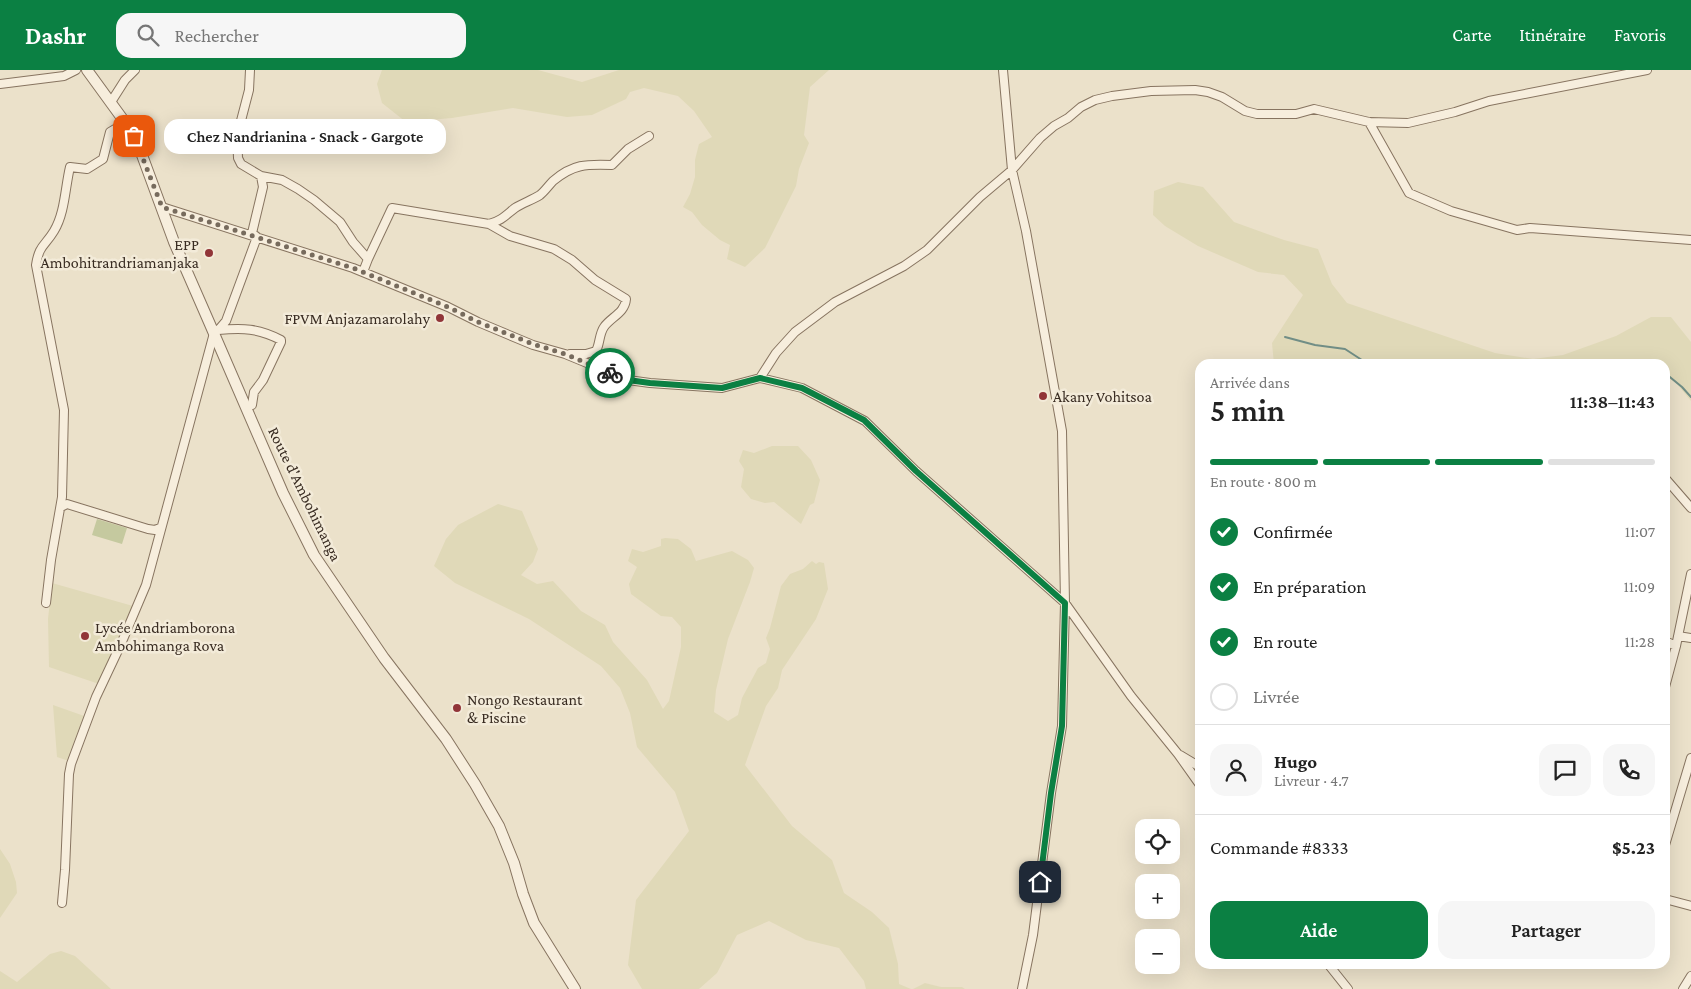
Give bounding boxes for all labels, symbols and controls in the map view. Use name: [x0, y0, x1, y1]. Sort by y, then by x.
search box: [116, 13, 466, 58]
icon: search: [134, 21, 162, 49]
text: Dashr: [25, 22, 86, 49]
text: Rechercher: [174, 25, 259, 46]
text: Carte: [1452, 25, 1491, 45]
text: Itinéraire: [1519, 25, 1586, 45]
text: Favoris: [1614, 25, 1666, 45]
pin: [113, 115, 155, 157]
callout: Chez Nandrianina - Snack - Gargote: [164, 118, 446, 154]
icon: bag: [120, 122, 148, 150]
text: Chez Nandrianina - Snack - Gargote: [187, 128, 423, 145]
place label: EPP Ambohitrandriamanjaka: [41, 236, 200, 272]
marker: EPP Ambohitrandriamanjaka: [203, 247, 215, 259]
place label: FPVM Anjazamarolahy: [284, 310, 431, 328]
marker: FPVM Anjazamarolahy: [434, 312, 446, 324]
courier: [585, 348, 635, 398]
icon: bike: [596, 359, 624, 387]
text: Arrivée dans: [1210, 374, 1290, 391]
place label: Akany Vohitsoa: [1053, 388, 1153, 406]
marker: Akany Vohitsoa: [1037, 390, 1049, 402]
text: 11:38–11:43: [1570, 391, 1655, 412]
text: 5 min: [1210, 392, 1285, 428]
street label: Route d'Ambohimanga: [264, 424, 345, 565]
text: En route · 800 m: [1210, 473, 1317, 490]
icon: check: [1210, 518, 1238, 546]
text: Confirmée: [1253, 521, 1333, 542]
text: 11:07: [1625, 523, 1655, 540]
icon: check: [1210, 573, 1238, 601]
text: En préparation: [1253, 576, 1367, 597]
text: 11:09: [1624, 578, 1655, 595]
place label: Lycée Andriamborona Ambohimanga Rova: [95, 619, 236, 655]
icon: check: [1210, 628, 1238, 656]
marker: Lycée Andriamborona Ambohimanga Rova: [79, 630, 91, 642]
text: En route: [1253, 631, 1317, 652]
text: 11:28: [1624, 633, 1655, 650]
text: Livrée: [1253, 686, 1299, 707]
place label: Nongo Restaurant & Piscine: [467, 691, 583, 726]
marker: Nongo Restaurant & Piscine: [451, 702, 463, 714]
button: person: [1210, 744, 1262, 796]
button: chat: [1539, 744, 1591, 796]
button: phone: [1603, 744, 1655, 796]
text: Hugo: [1274, 751, 1317, 772]
text: Livreur · 4.7: [1274, 772, 1349, 789]
map controls: [1135, 819, 1180, 974]
button: locate: [1135, 819, 1180, 864]
text: Commande #8333: [1210, 837, 1348, 858]
text: $5.23: [1612, 837, 1655, 858]
pin: [1019, 861, 1061, 903]
icon: home: [1026, 868, 1054, 896]
button: +: [1135, 874, 1180, 919]
button: Aide: [1210, 901, 1428, 959]
button: Partager: [1438, 901, 1655, 959]
button: −: [1135, 929, 1180, 974]

